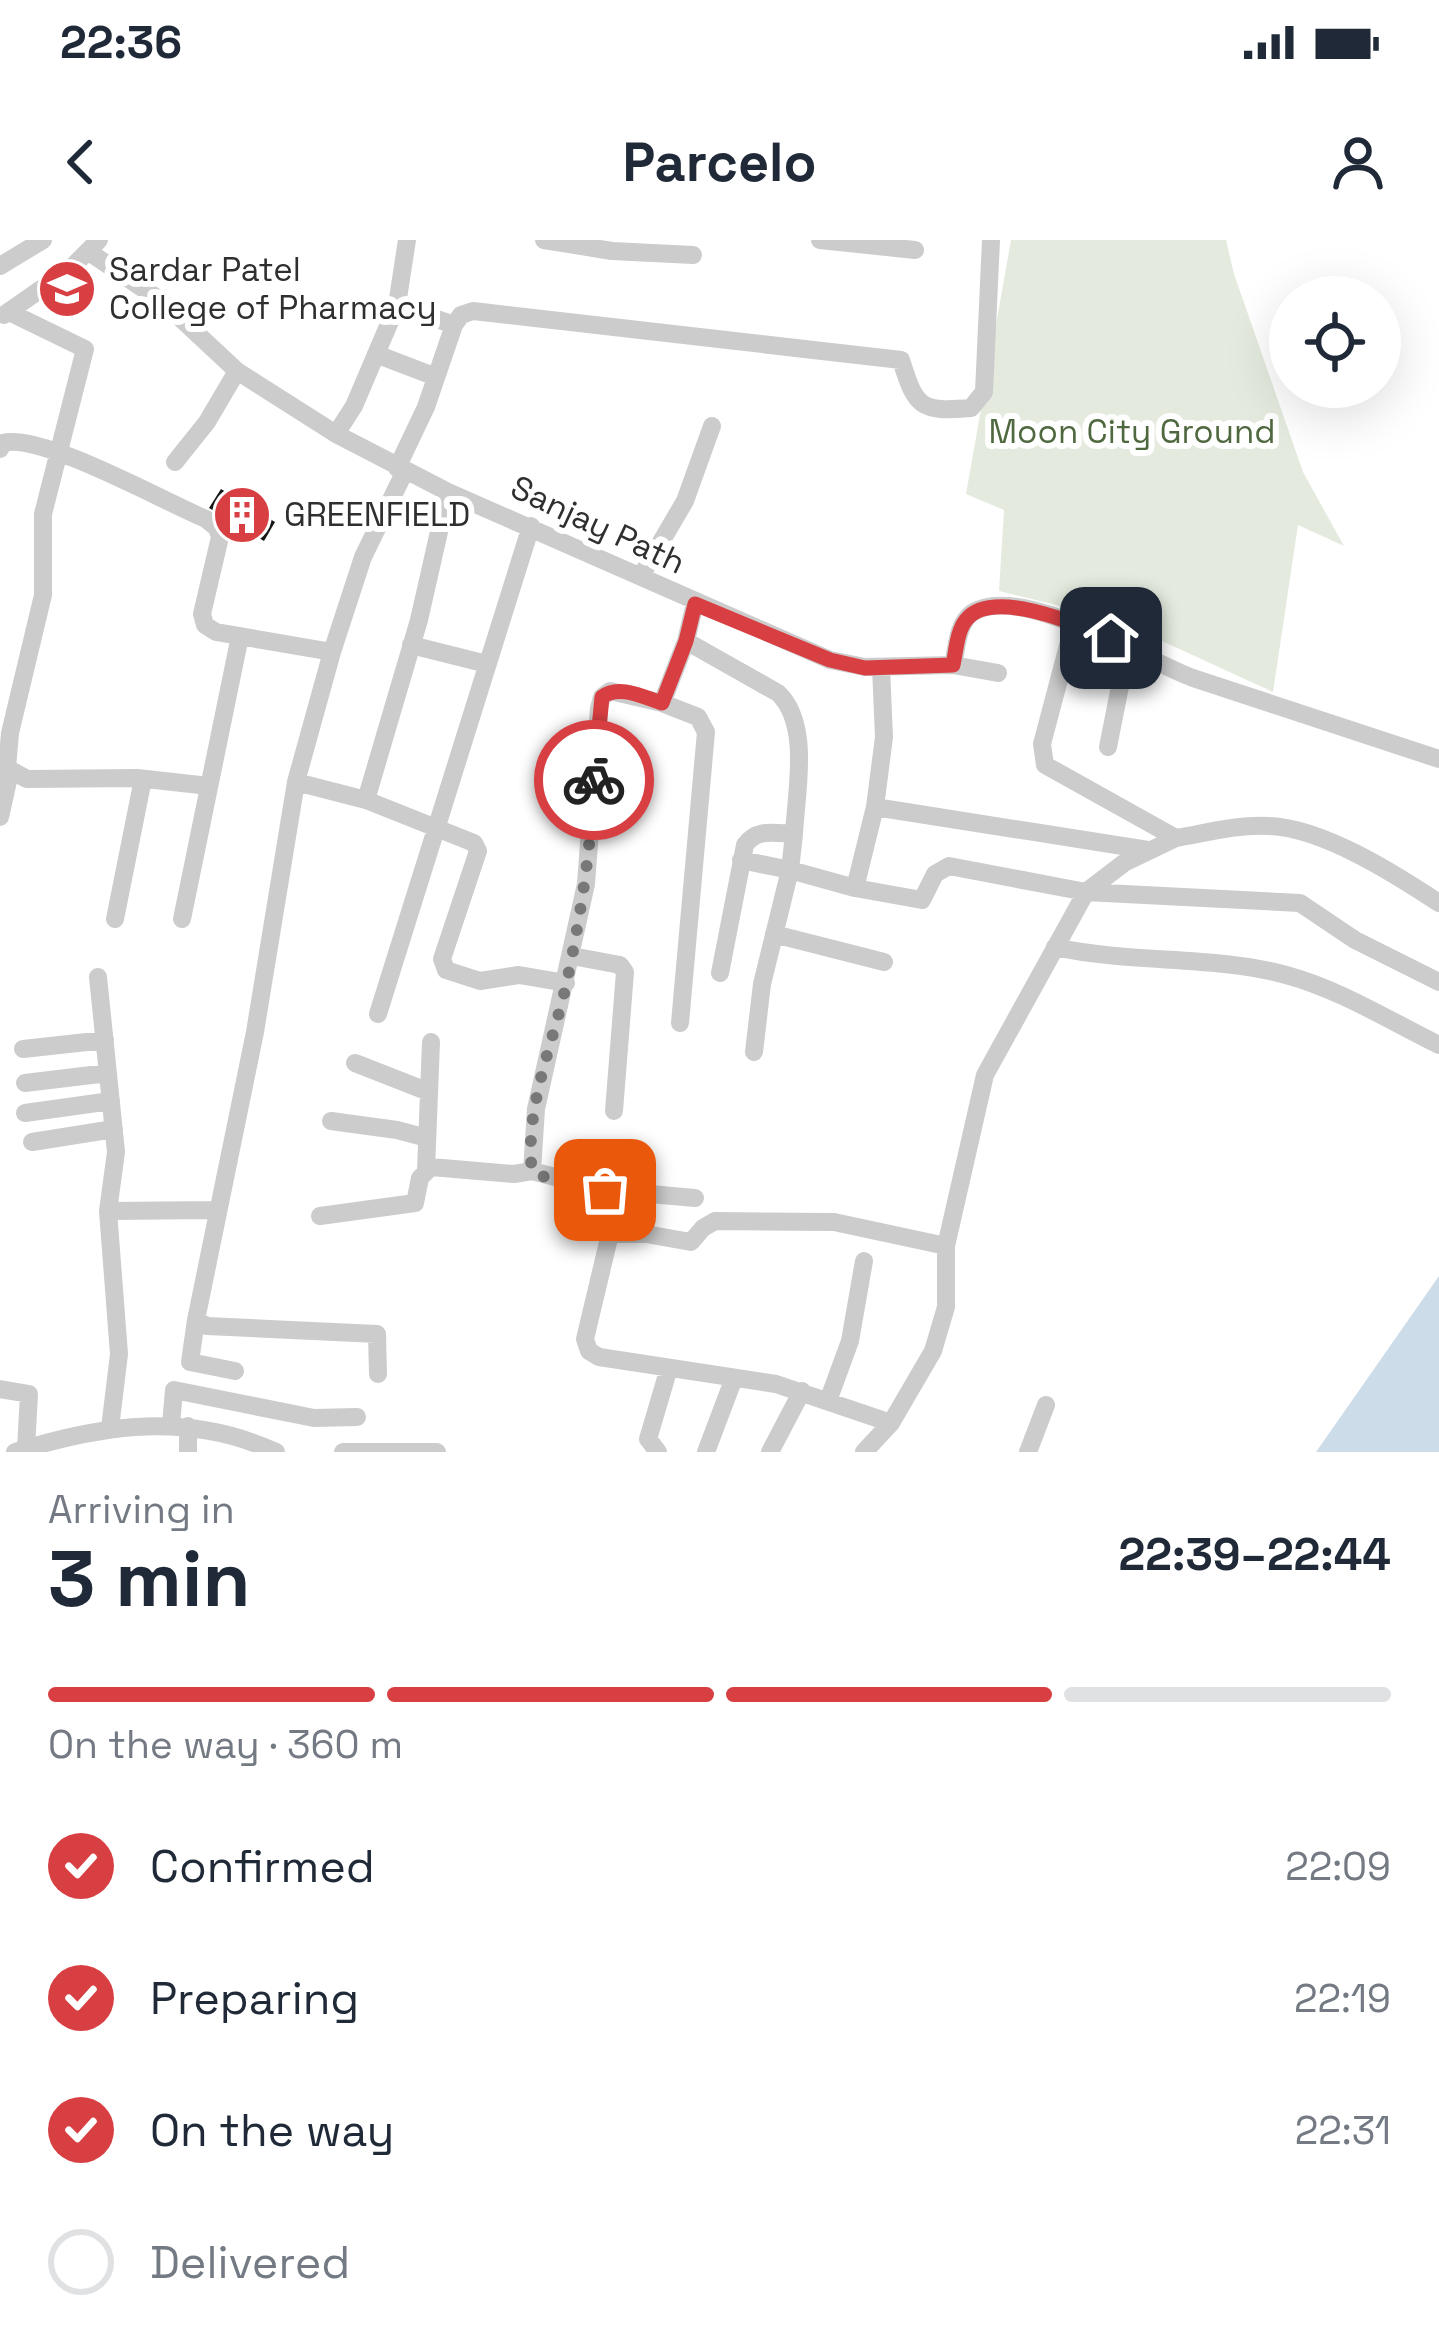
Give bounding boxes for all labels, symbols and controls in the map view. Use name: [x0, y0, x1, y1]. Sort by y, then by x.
text: 22:36: [60, 14, 182, 71]
text: Parcelo: [623, 128, 816, 197]
icon: back: [48, 129, 114, 195]
icon: person: [1325, 129, 1391, 195]
place label: Sardar Patel College of Pharmacy: [109, 249, 437, 329]
school or university icon: Sardar Patel College of Pharmacy: [36, 258, 98, 320]
map controls: [1269, 276, 1401, 408]
button: locate: [1269, 276, 1401, 408]
park label: Moon City Ground: [989, 411, 1275, 453]
street label: Sanjay Path: [504, 466, 692, 584]
building icon: GREENFIELD: [211, 484, 273, 546]
place label: GREENFIELD: [284, 494, 470, 536]
pin: [1060, 587, 1162, 689]
icon: home: [1078, 605, 1144, 671]
courier: [534, 720, 654, 840]
icon: bike: [561, 747, 627, 813]
pin: [554, 1139, 656, 1241]
icon: bag: [572, 1157, 638, 1223]
text: Arriving in: [48, 1485, 235, 1534]
text: 22:39–22:44: [1119, 1526, 1391, 1583]
text: 3 min: [48, 1529, 251, 1629]
text: On the way · 360 m: [48, 1720, 403, 1769]
icon: check: [48, 1833, 114, 1899]
text: Confirmed: [150, 1838, 375, 1895]
text: 22:09: [1285, 1842, 1391, 1891]
icon: check: [48, 1965, 114, 2031]
text: Preparing: [150, 1970, 359, 2027]
text: 22:19: [1294, 1974, 1391, 2023]
icon: check: [48, 2097, 114, 2163]
text: On the way: [150, 2102, 394, 2159]
text: 22:31: [1295, 2106, 1391, 2155]
text: Delivered: [150, 2234, 350, 2291]

